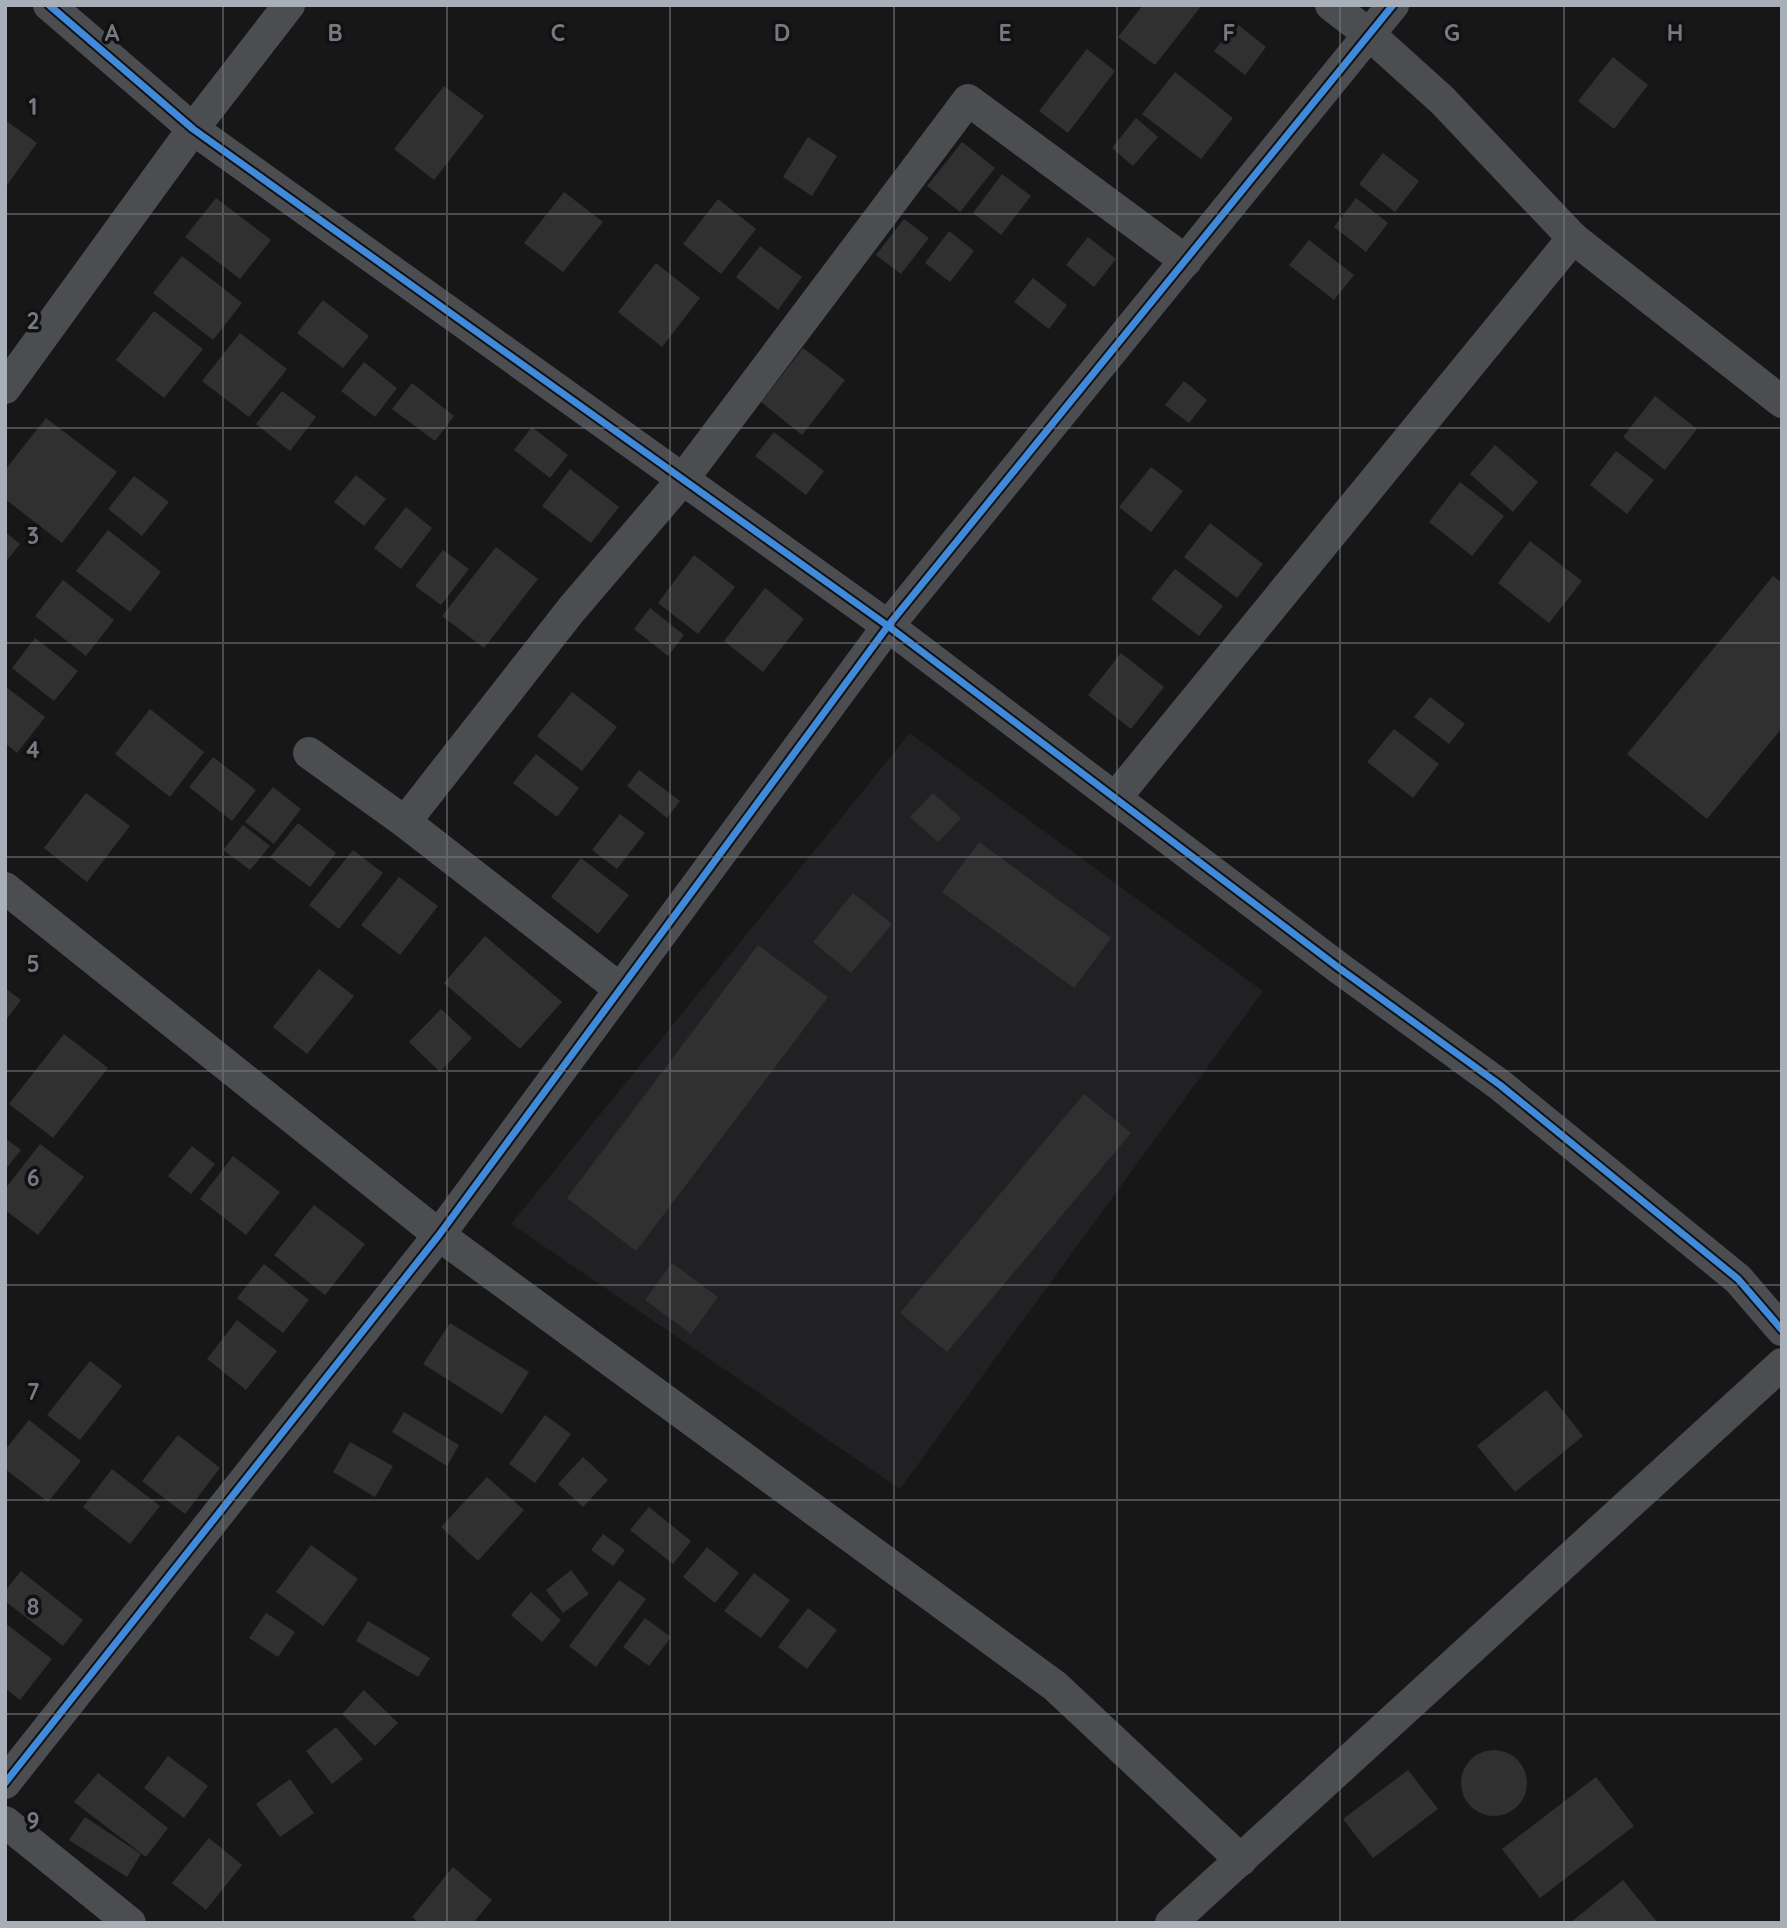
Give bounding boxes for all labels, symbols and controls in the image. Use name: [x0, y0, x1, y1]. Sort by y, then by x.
text: A: [105, 18, 120, 47]
text: B: [327, 18, 343, 47]
text: C: [551, 18, 565, 47]
text: D: [774, 18, 790, 47]
text: E: [998, 18, 1012, 47]
text: F: [1223, 18, 1235, 47]
text: G: [1444, 18, 1460, 47]
text: H: [1667, 18, 1683, 47]
text: 1: [29, 92, 37, 121]
text: 2: [26, 306, 40, 335]
text: 3: [27, 521, 39, 550]
text: 4: [26, 735, 40, 764]
text: 5: [26, 949, 40, 978]
text: 6: [27, 1163, 39, 1192]
text: 7: [27, 1377, 40, 1406]
text: 8: [27, 1592, 39, 1621]
text: 9: [26, 1806, 40, 1835]

